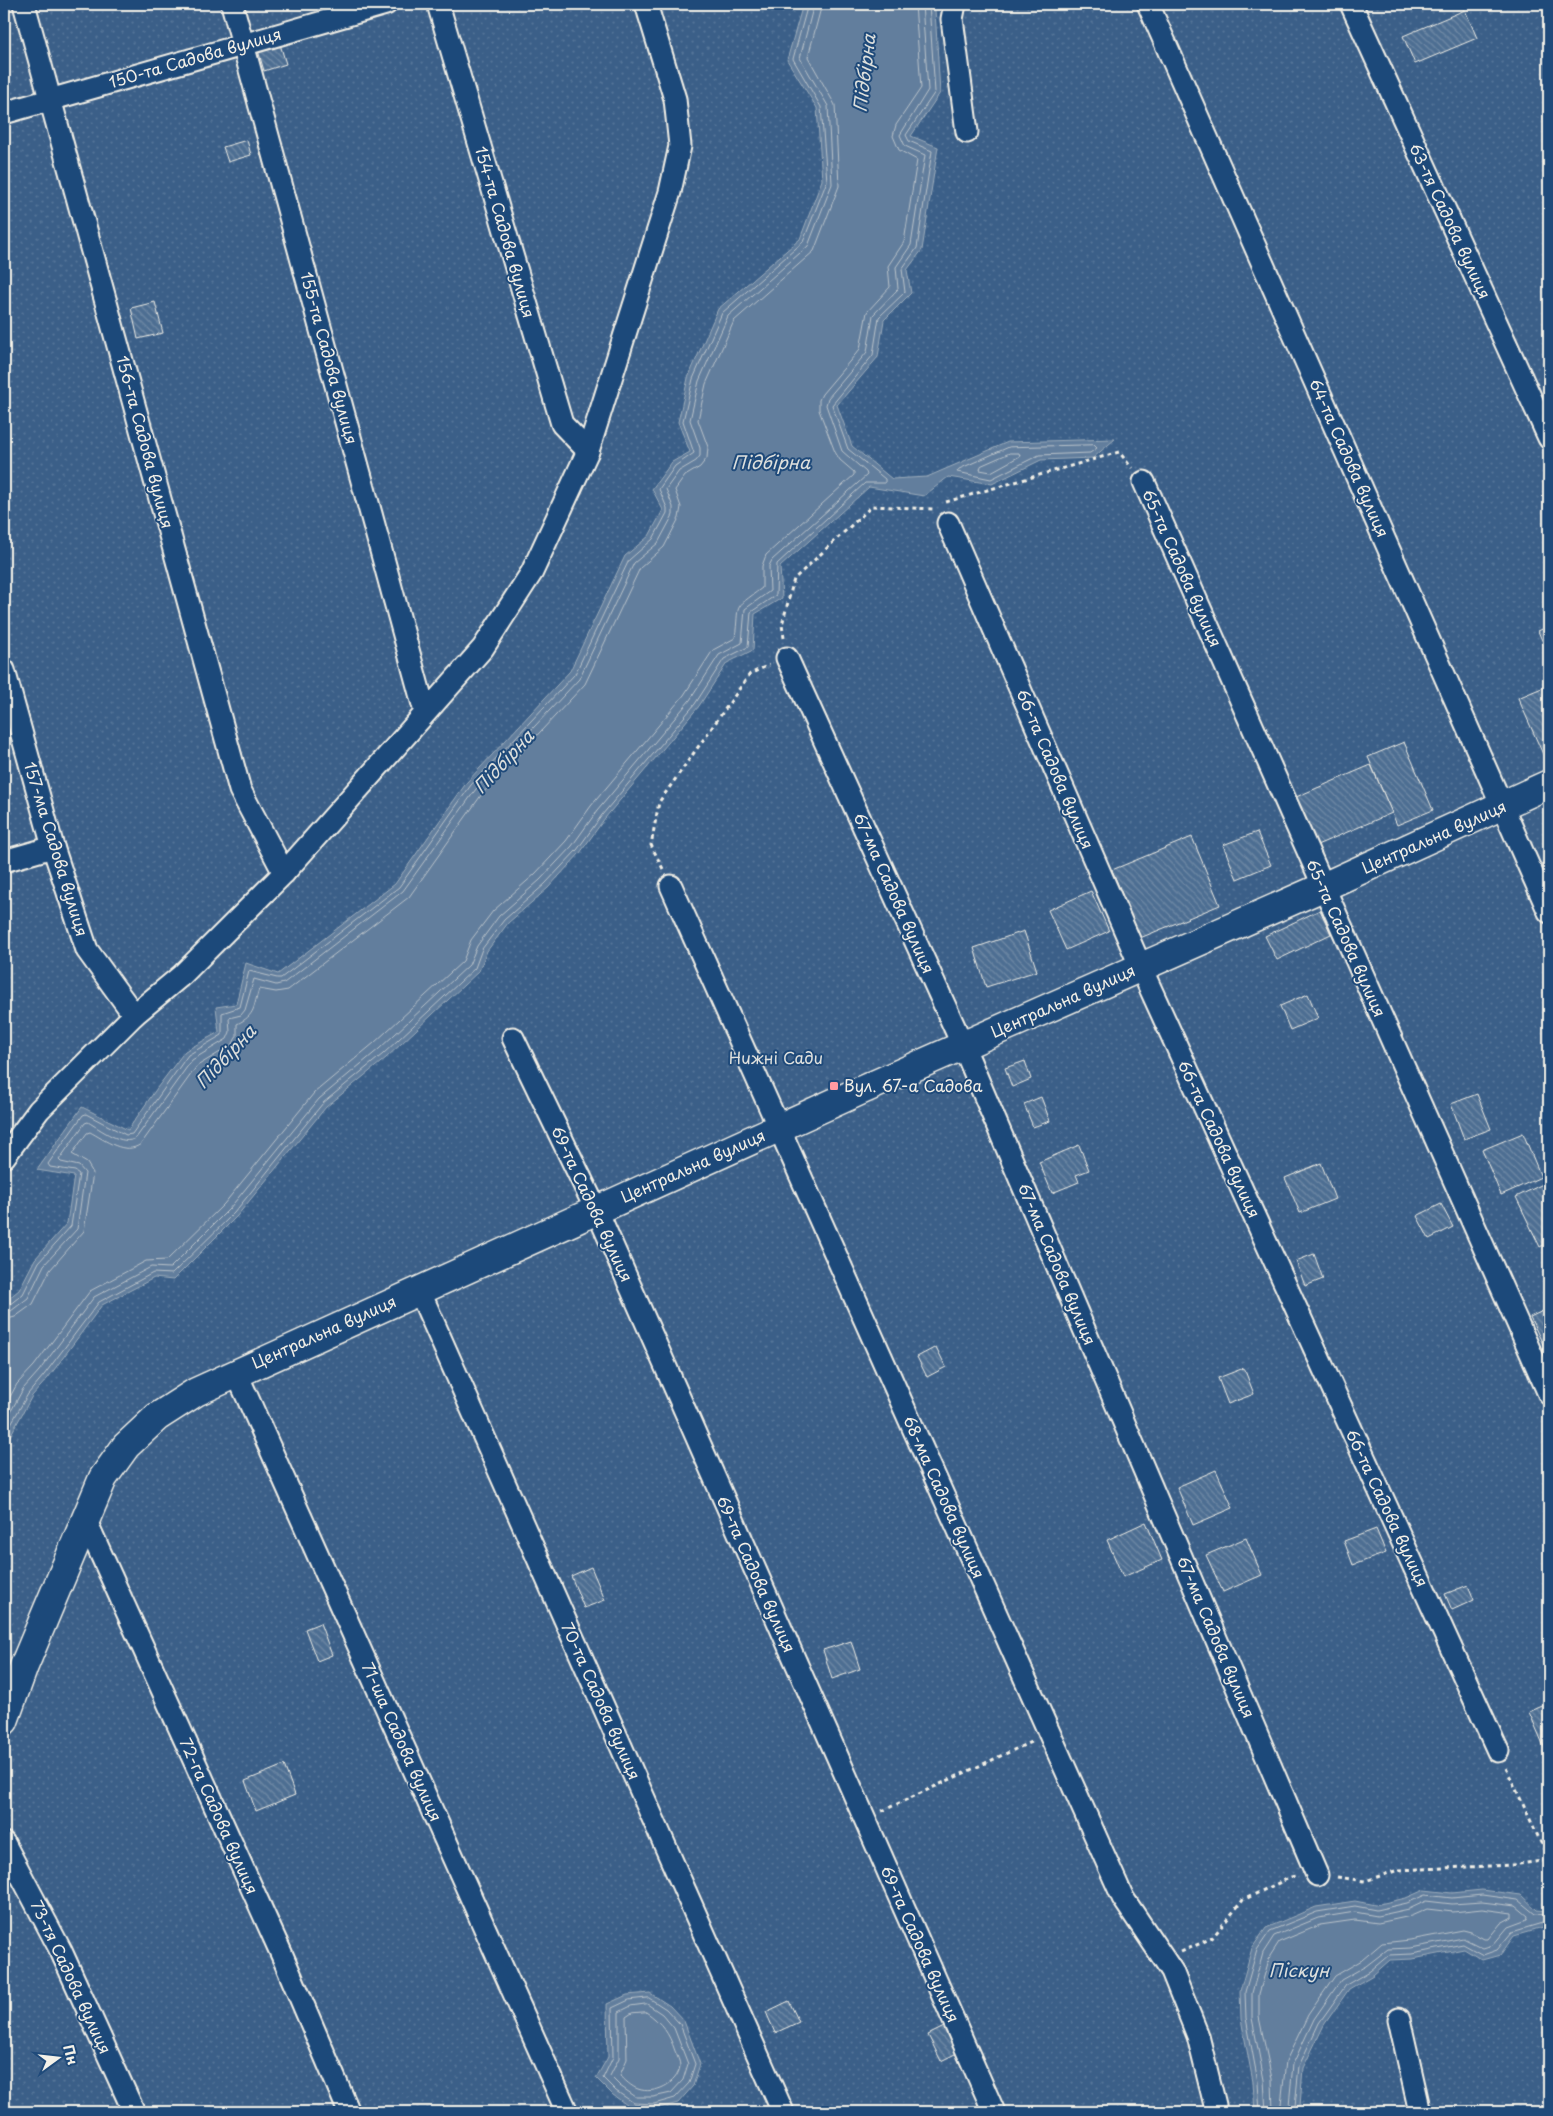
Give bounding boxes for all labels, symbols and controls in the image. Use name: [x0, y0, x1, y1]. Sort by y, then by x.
street label: 150-та Садова вулиця: [105, 21, 284, 93]
water label: Підбірна: [845, 31, 882, 113]
street label: 63-тя Садова вулиця: [1404, 139, 1498, 302]
street label: 154-та Садова вулиця: [470, 143, 542, 320]
street label: 155-та Садова вулиця: [295, 269, 365, 447]
street label: 156-та Садова вулиця: [111, 353, 181, 531]
street label: 64-та Садова вулиця: [1304, 374, 1396, 541]
water label: Підбірна: [732, 448, 811, 475]
street label: 65-та Садова вулиця: [1137, 485, 1229, 651]
street label: 66-та Садова вулиця: [1011, 685, 1101, 852]
water label: Підбірна: [466, 722, 540, 799]
street label: 157-ма Садова вулиця: [19, 758, 95, 939]
street label: Центральна вулиця: [1357, 793, 1510, 879]
street label: 67-ма Садова вулиця: [849, 808, 941, 977]
street label: 65-та Садова вулиця: [1301, 855, 1393, 1021]
street label: Центральна вулиця: [986, 957, 1139, 1043]
water label: Підбірна: [188, 1017, 262, 1094]
park label: Нижні Сади: [729, 1045, 823, 1069]
street label: 66-та Садова вулиця: [1173, 1056, 1267, 1222]
place label: Вул. 67-а Садова: [844, 1073, 982, 1097]
marker: Вул. 67-а Садова: [828, 1080, 840, 1092]
street label: 69-та Садова вулиця: [546, 1122, 640, 1286]
street label: Центральна вулиця: [616, 1122, 769, 1208]
street label: 67-ма Садова вулиця: [1013, 1179, 1103, 1348]
street label: Центральна вулиця: [247, 1288, 400, 1374]
street label: 68-ма Садова вулиця: [898, 1411, 992, 1582]
street label: 66-та Садова вулиця: [1341, 1425, 1435, 1591]
street label: 69-та Садова вулиця: [711, 1491, 802, 1656]
street label: 67-ма Садова вулиця: [1172, 1552, 1262, 1721]
street label: 70-та Садова вулиця: [556, 1618, 647, 1783]
street label: 71-ша Садова вулиця: [357, 1658, 449, 1825]
street label: 72-га Садова вулиця: [175, 1734, 265, 1898]
street label: 69-та Садова вулиця: [875, 1861, 966, 2026]
street label: 73-тя Садова вулиця: [26, 1896, 118, 2058]
water label: Піскун: [1269, 1956, 1331, 1983]
north arrow: [32, 2034, 82, 2084]
text: Пн: [58, 2042, 84, 2067]

